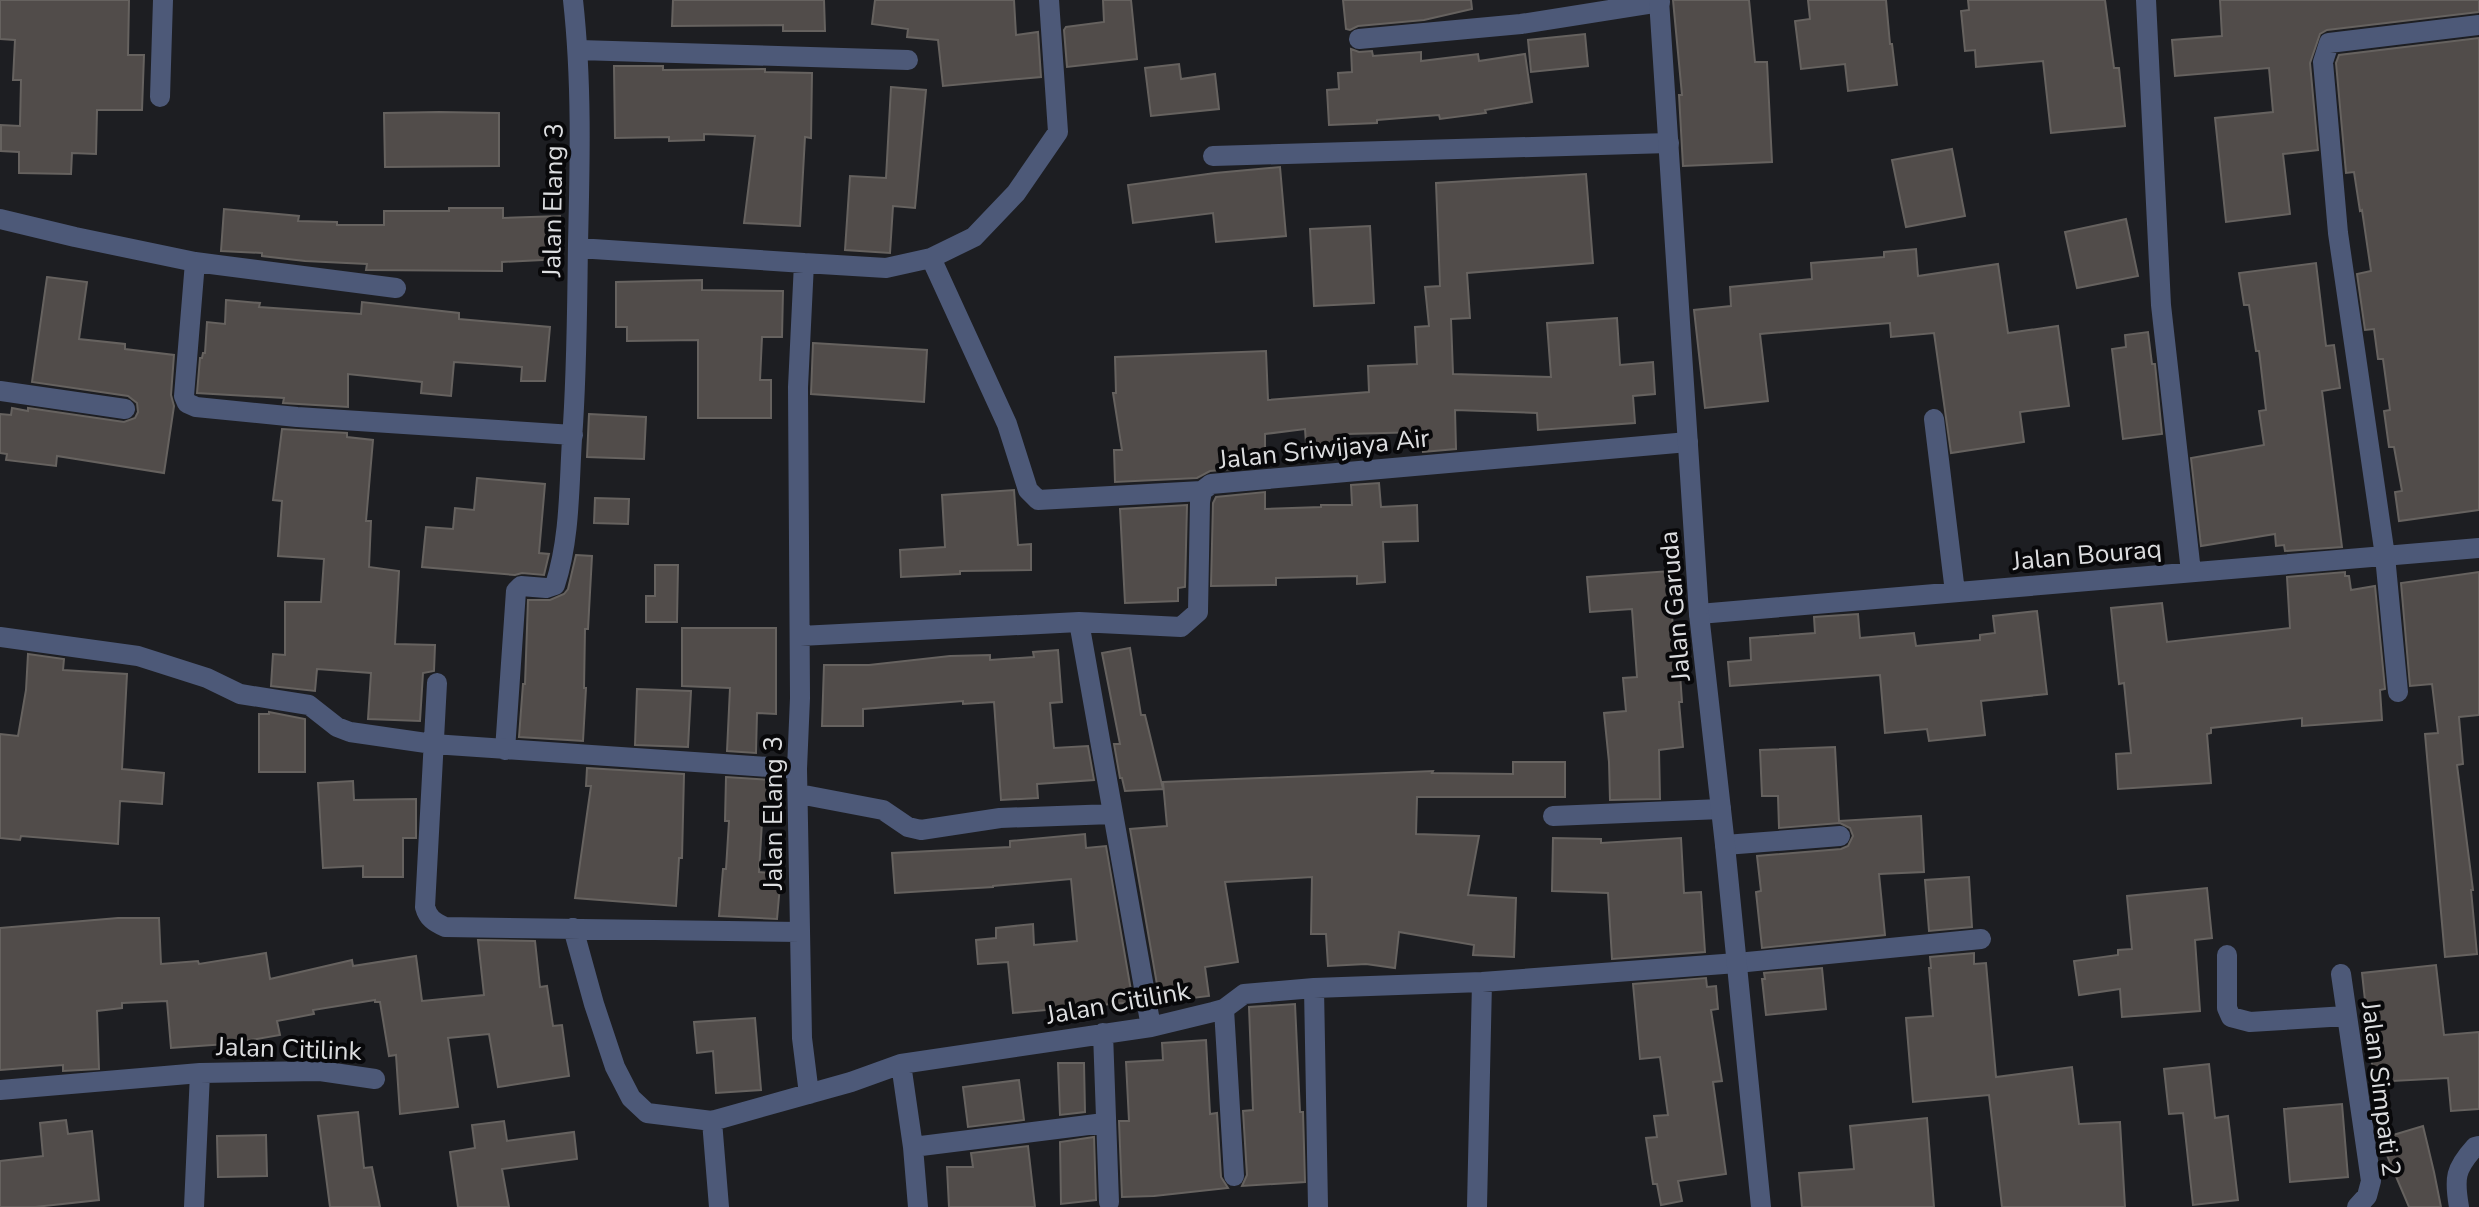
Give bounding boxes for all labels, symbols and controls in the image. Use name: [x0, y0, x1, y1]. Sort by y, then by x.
street label: Jalan Elang 3: [534, 123, 572, 278]
street label: Jalan Sriwijaya Air: [1216, 420, 1432, 478]
street label: Jalan Garuda: [1651, 529, 1699, 684]
street label: Jalan Bouraq: [2010, 531, 2163, 579]
street label: Jalan Elang 3: [756, 736, 791, 891]
street label: Jalan Citilink: [1042, 973, 1194, 1033]
street label: Jalan Simpati 2: [2353, 999, 2409, 1178]
street label: Jalan Citilink: [215, 1029, 363, 1069]

